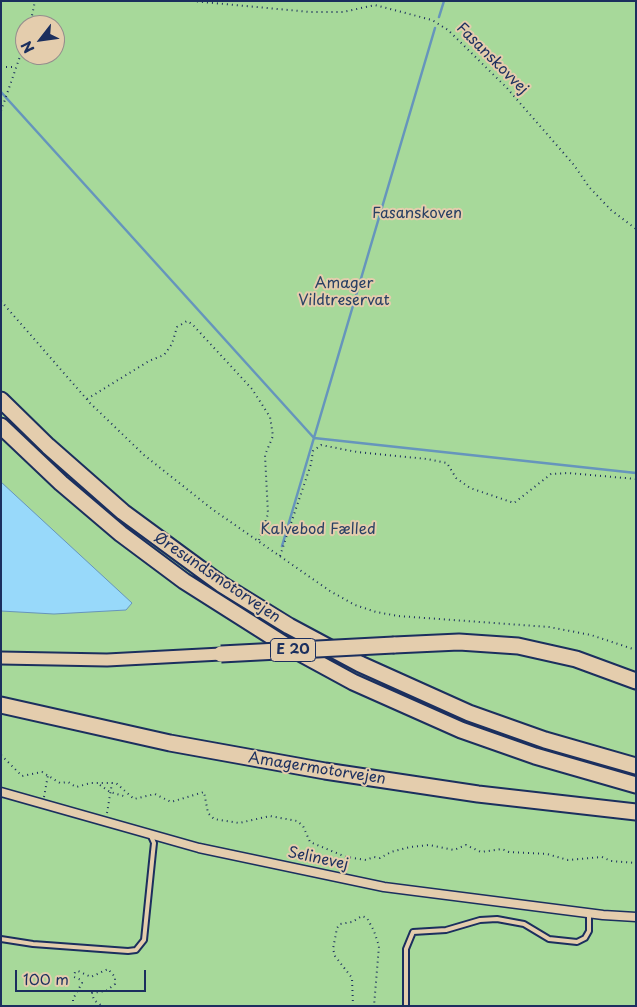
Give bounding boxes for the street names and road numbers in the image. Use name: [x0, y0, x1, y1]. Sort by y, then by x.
street label: Fasanskovvej: [452, 19, 532, 99]
street label: Øresundsmotorvejen: [150, 529, 284, 627]
road number: E 20: [270, 638, 316, 662]
street label: Amagermotorvejen: [247, 749, 387, 789]
street label: Selinevej: [286, 844, 350, 874]

